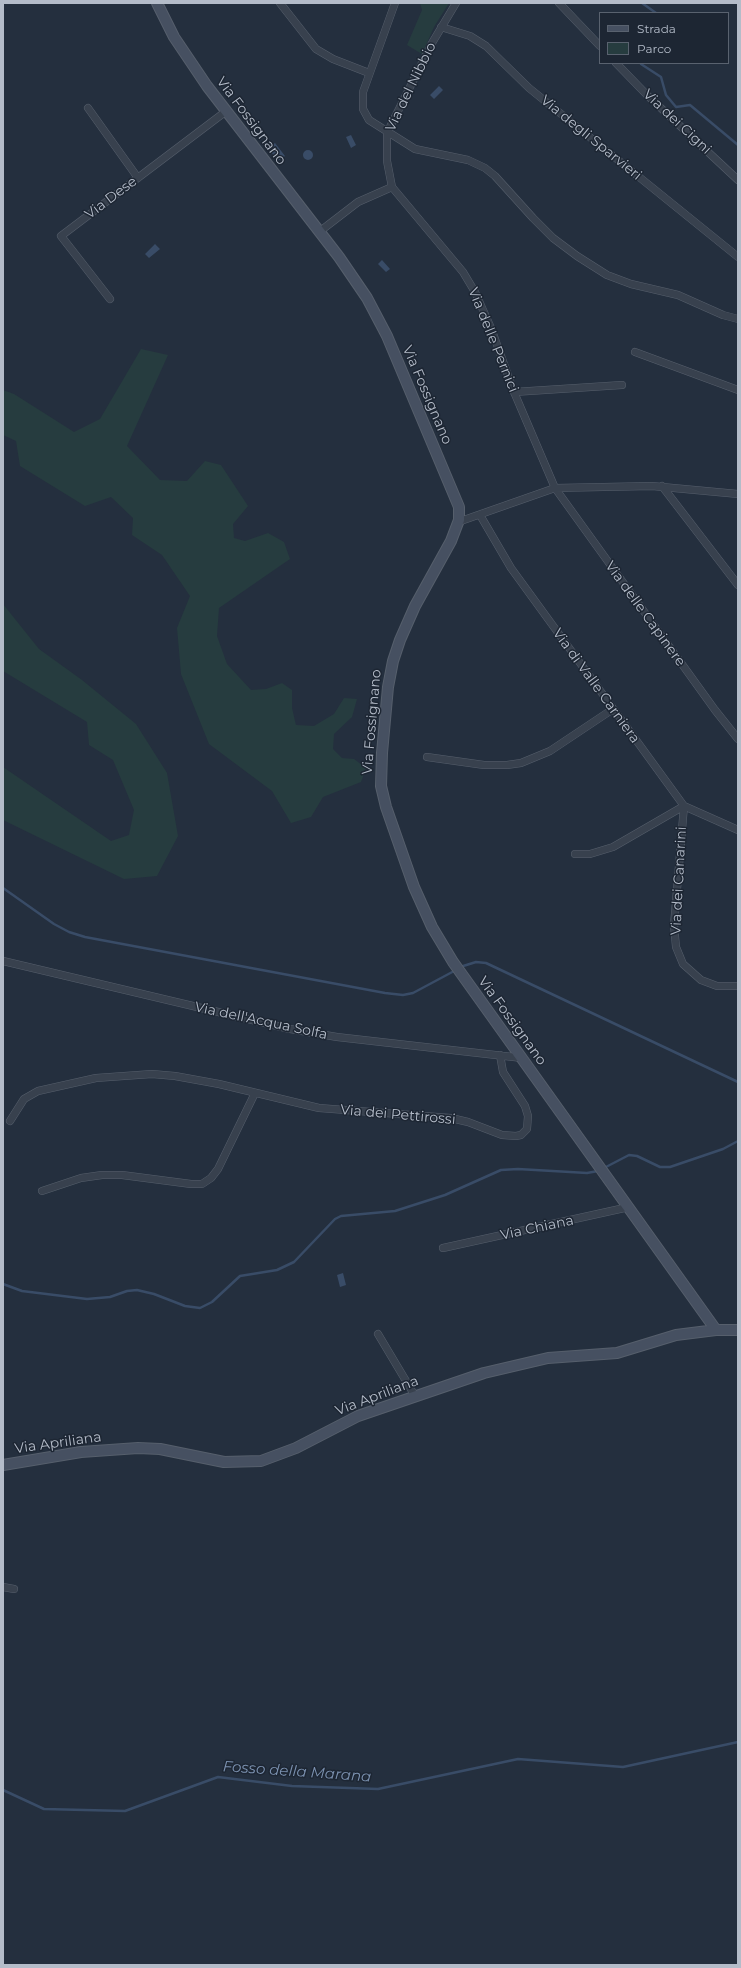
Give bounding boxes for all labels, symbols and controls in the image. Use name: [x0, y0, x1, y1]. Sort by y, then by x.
legend: [599, 12, 729, 64]
text: Strada: [637, 21, 676, 36]
street label: Via del Nibbio: [382, 40, 440, 134]
text: Parco: [637, 41, 671, 56]
street label: Via Fossignano: [213, 74, 289, 168]
street label: Via dei Cigni: [639, 86, 715, 158]
street label: Via degli Sparvieri: [537, 92, 645, 184]
street label: Via Dese: [82, 173, 140, 223]
street label: Via delle Pernici: [464, 285, 522, 395]
street label: Via Fossignano: [399, 343, 455, 447]
street label: Via delle Capinere: [601, 558, 689, 670]
street label: Via di Valle Carniera: [549, 625, 643, 747]
street label: Via Fossignano: [359, 669, 385, 775]
street label: Via dei Canarini: [668, 826, 690, 936]
street label: Via Fossignano: [474, 973, 550, 1069]
street label: Via dell'Acqua Solfa: [193, 999, 329, 1043]
street label: Via dei Pettirossi: [340, 1102, 456, 1128]
street label: Via Chiana: [499, 1212, 575, 1244]
street label: Via Apriliana: [333, 1372, 421, 1420]
street label: Via Apriliana: [13, 1429, 103, 1457]
water label: Fosso della Marana: [222, 1758, 372, 1786]

